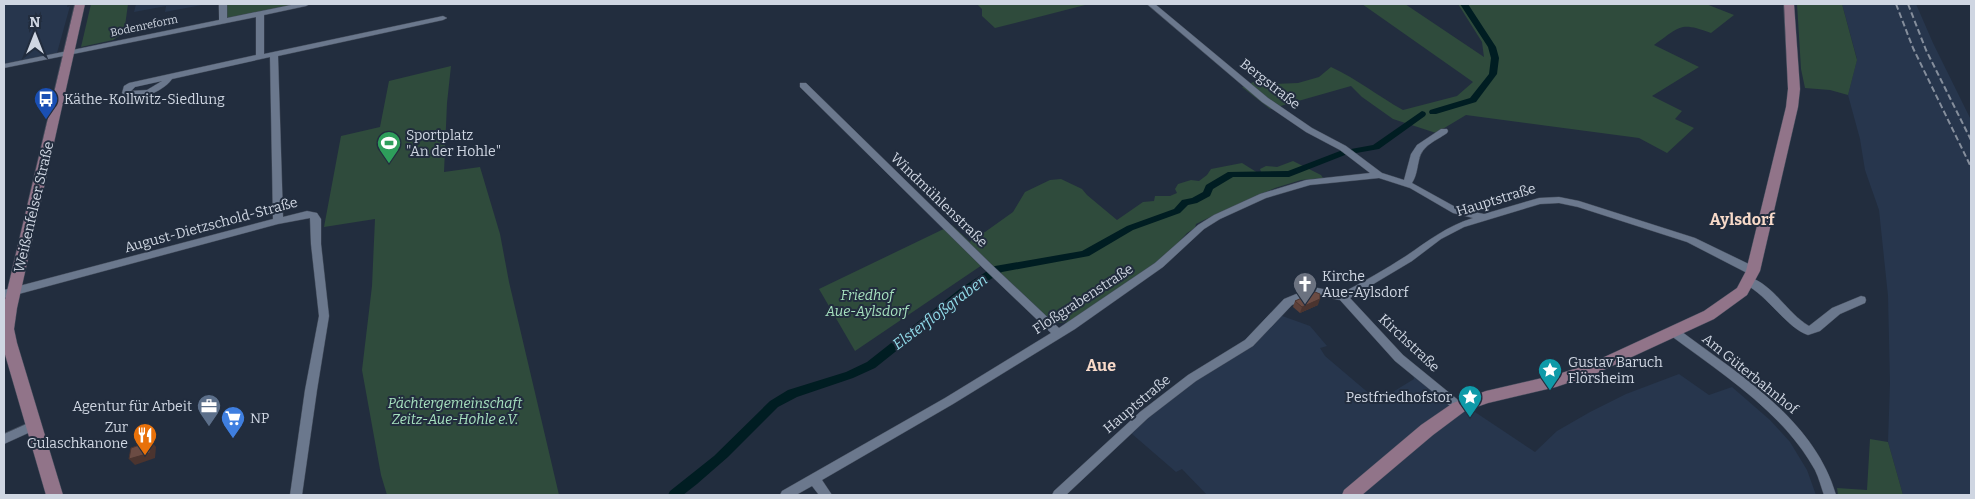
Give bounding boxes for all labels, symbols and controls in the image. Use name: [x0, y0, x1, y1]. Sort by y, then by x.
north arrow: [10, 10, 60, 60]
street label: Bodenreform: [109, 12, 179, 39]
text: N: [30, 14, 41, 31]
street label: Bergstraße: [1236, 55, 1304, 113]
bus stop icon: Käthe-Kollwitz-Siedlung: [33, 86, 59, 120]
place label: Käthe-Kollwitz-Siedlung: [64, 91, 225, 108]
place label: Sportplatz "An der Hohle": [406, 127, 501, 160]
sports icon: Sportplatz "An der Hohle": [376, 130, 402, 164]
street label: Weißenfelser Straße: [11, 140, 57, 274]
street label: Windmühlenstraße: [887, 149, 991, 251]
street label: Hauptstraße: [1454, 180, 1538, 220]
street label: August-Dietzschold-Straße: [123, 194, 299, 256]
district label: Aylsdorf: [1710, 210, 1775, 229]
street label: Floßgrabenstraße: [1030, 260, 1136, 338]
place label: Kirche Aue-Aylsdorf: [1322, 268, 1409, 301]
water label: Elsterfloßgraben: [889, 271, 991, 353]
church icon: Kirche Aue-Aylsdorf: [1292, 271, 1318, 305]
park label: Friedhof Aue-Aylsdorf: [825, 287, 911, 320]
street label: Kirchstraße: [1375, 310, 1443, 376]
street label: Am Güterbahnhof: [1699, 330, 1802, 418]
place label: Gustav Baruch Flörsheim: [1568, 354, 1663, 387]
district label: Aue: [1086, 356, 1116, 375]
place icon: Gustav Baruch Flörsheim: [1537, 357, 1563, 391]
street label: Hauptstraße: [1100, 371, 1174, 437]
place icon: Pestfriedhofstor: [1457, 384, 1483, 418]
place label: Pestfriedhofstor: [1346, 389, 1452, 406]
office icon: Agentur für Arbeit: [196, 393, 222, 427]
park label: Pächtergemeinschaft Zeitz-Aue-Hohle e.V.: [388, 395, 523, 428]
place label: Agentur für Arbeit: [72, 398, 192, 415]
supermarket icon: NP: [220, 405, 246, 439]
place label: NP: [250, 410, 269, 427]
place label: Zur Gulaschkanone: [27, 419, 128, 452]
restaurant icon: Zur Gulaschkanone: [132, 422, 158, 456]

